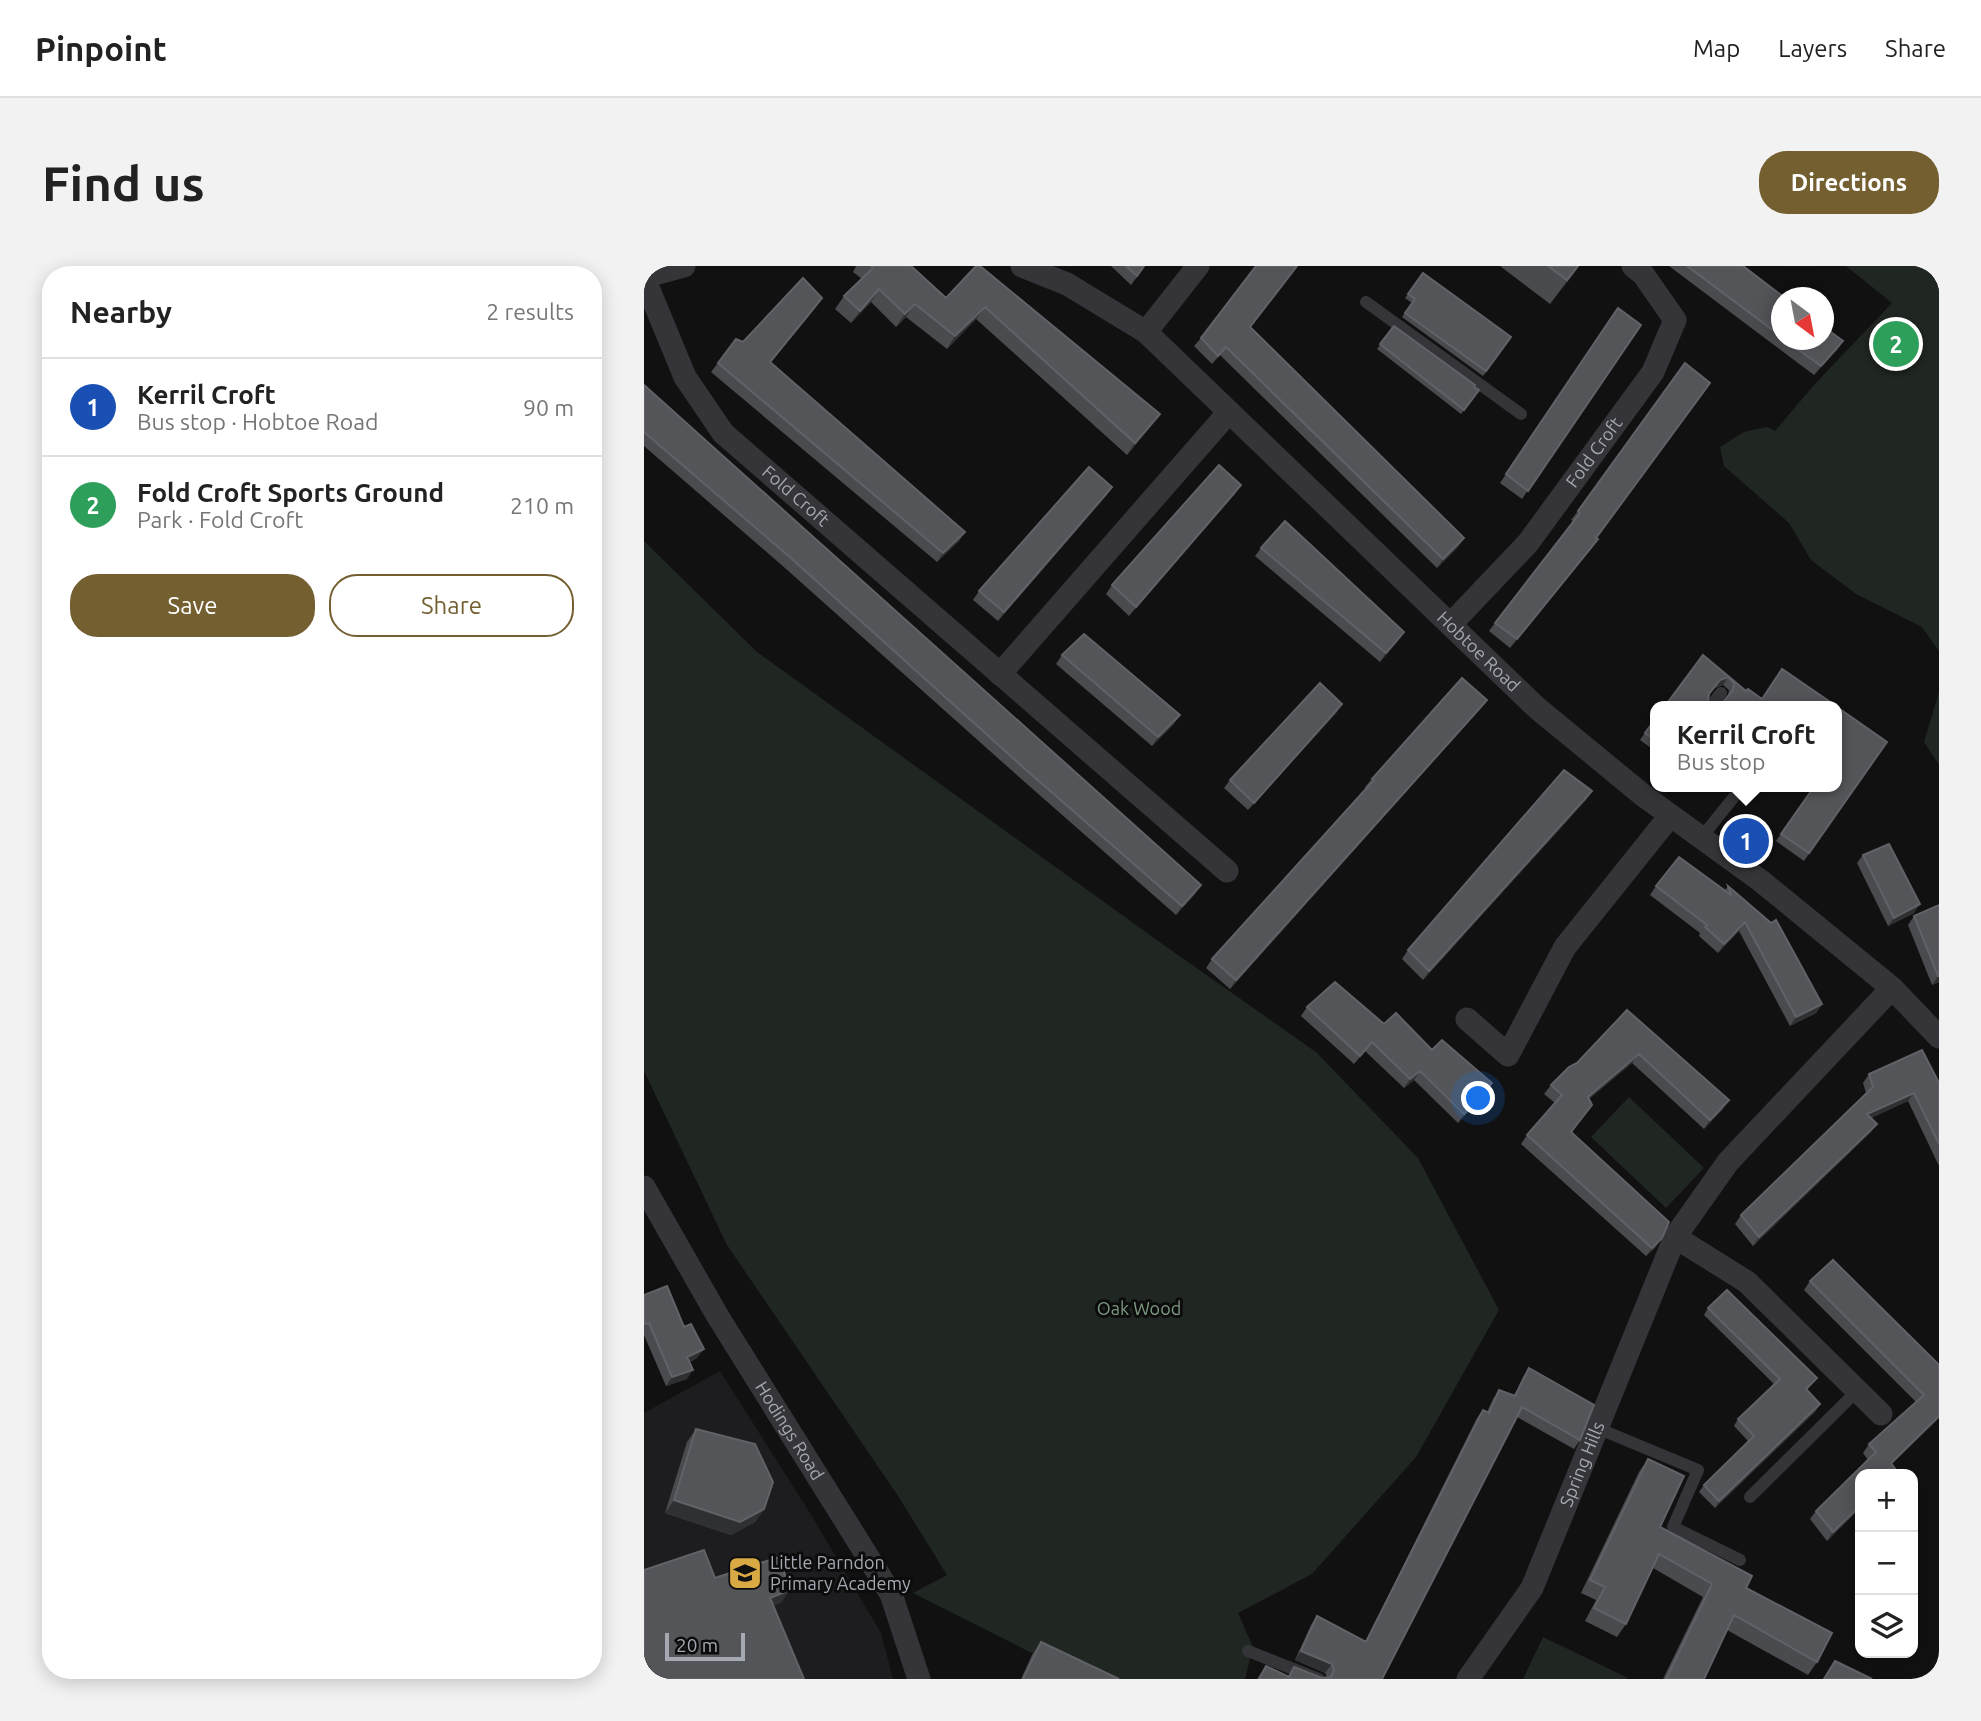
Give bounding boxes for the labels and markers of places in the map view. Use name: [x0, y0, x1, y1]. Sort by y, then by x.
pin: 2: [1873, 318, 1919, 370]
pin: 1: [1723, 815, 1769, 867]
place label: Little Parndon Primary Academy: [770, 1552, 911, 1593]
school or university icon: Little Parndon Primary Academy: [726, 1554, 764, 1592]

